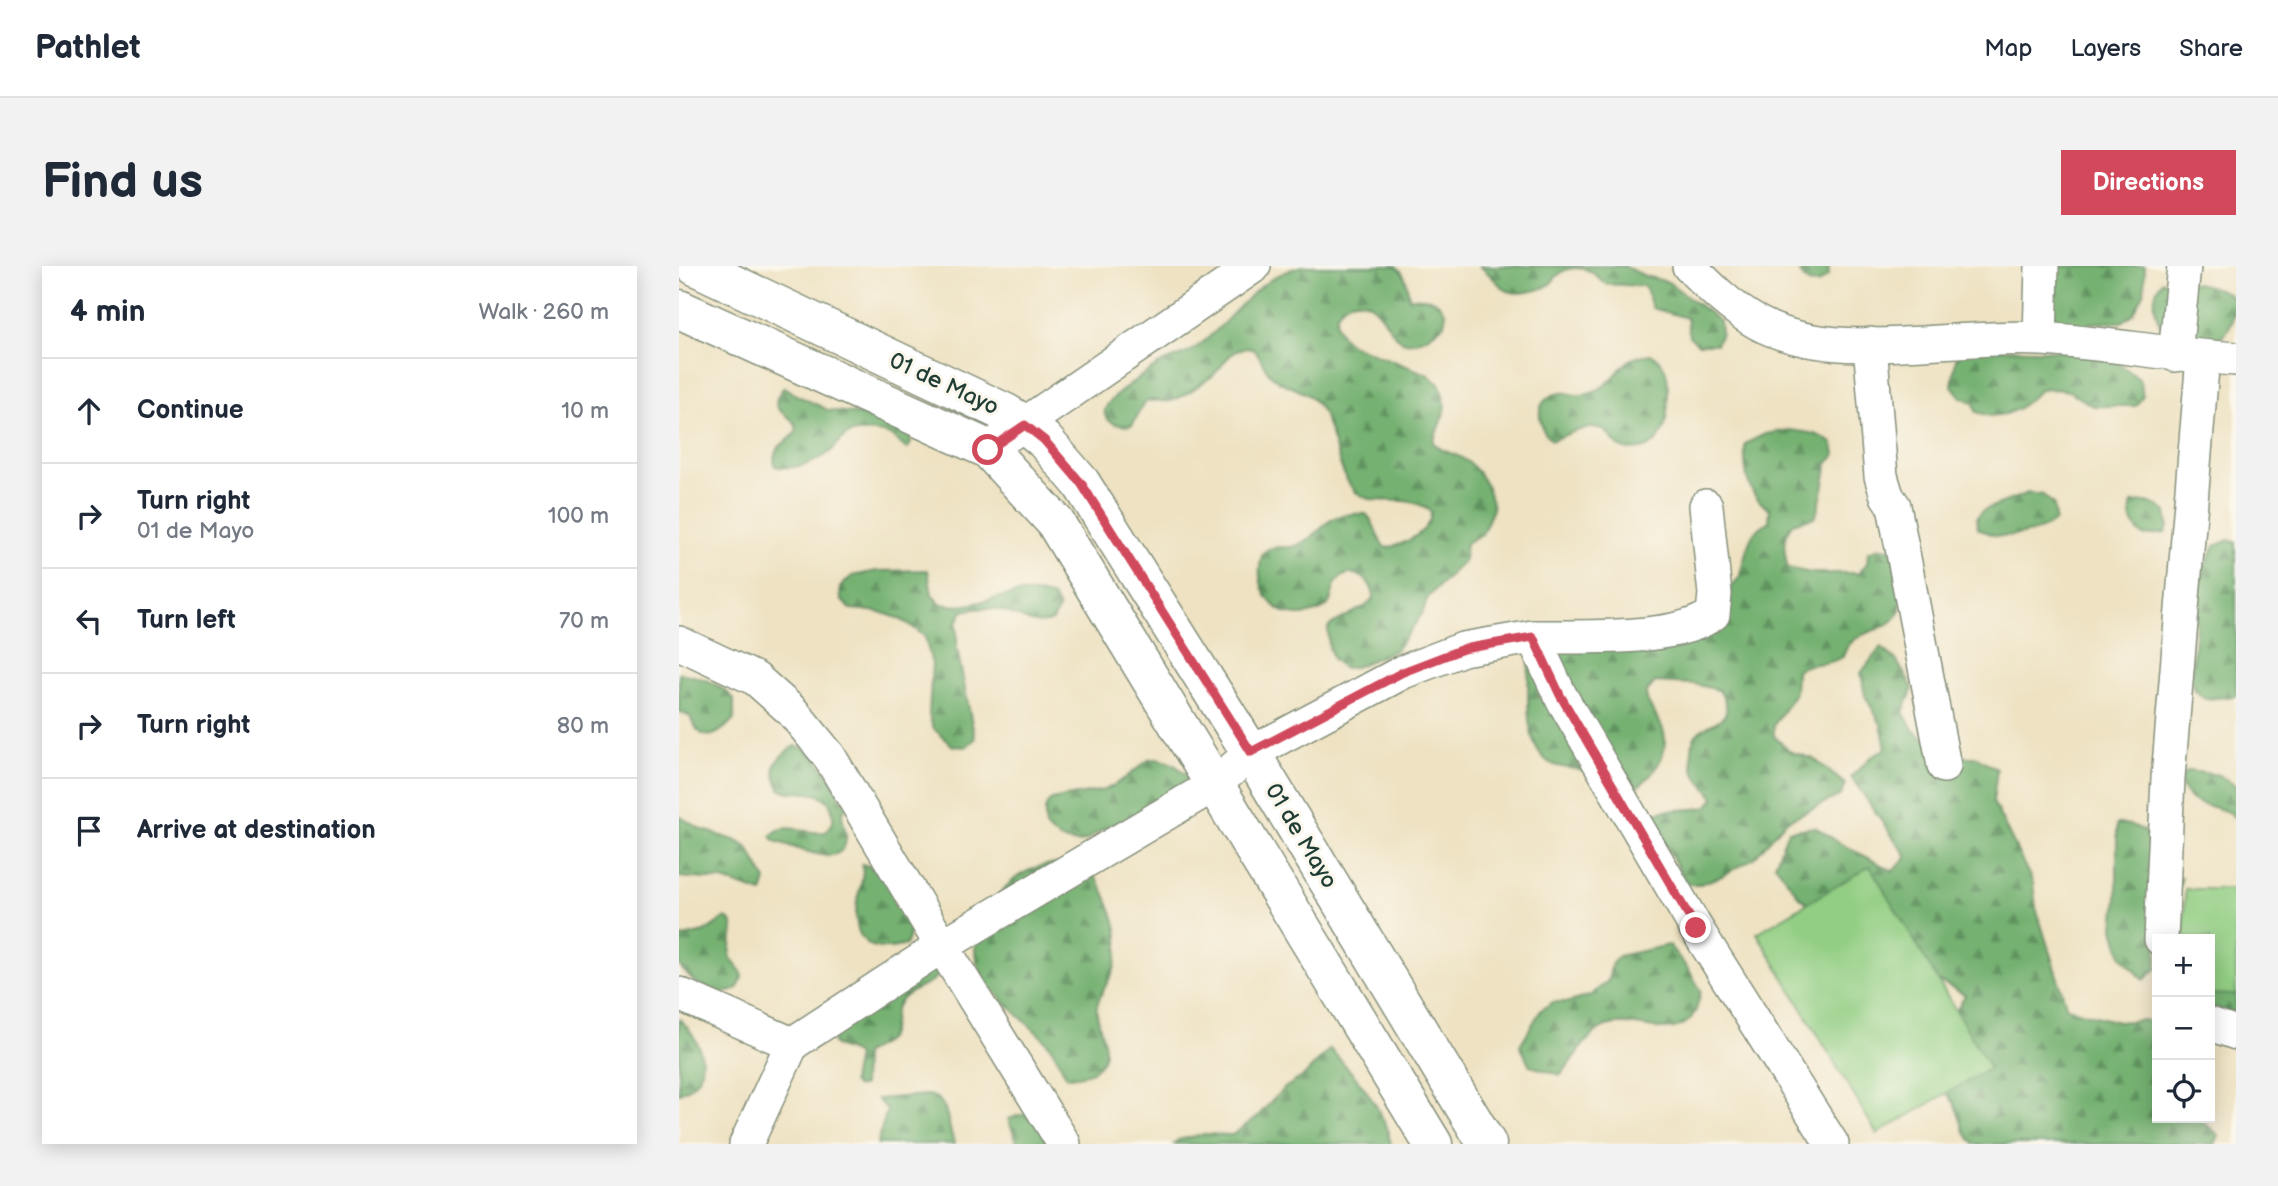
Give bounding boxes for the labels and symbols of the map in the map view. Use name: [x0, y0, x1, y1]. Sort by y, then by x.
street label: 01 de Mayo: [885, 347, 1003, 421]
route start: [972, 434, 1003, 465]
street label: 01 de Mayo: [1259, 778, 1343, 894]
route end: [1680, 912, 1711, 943]

